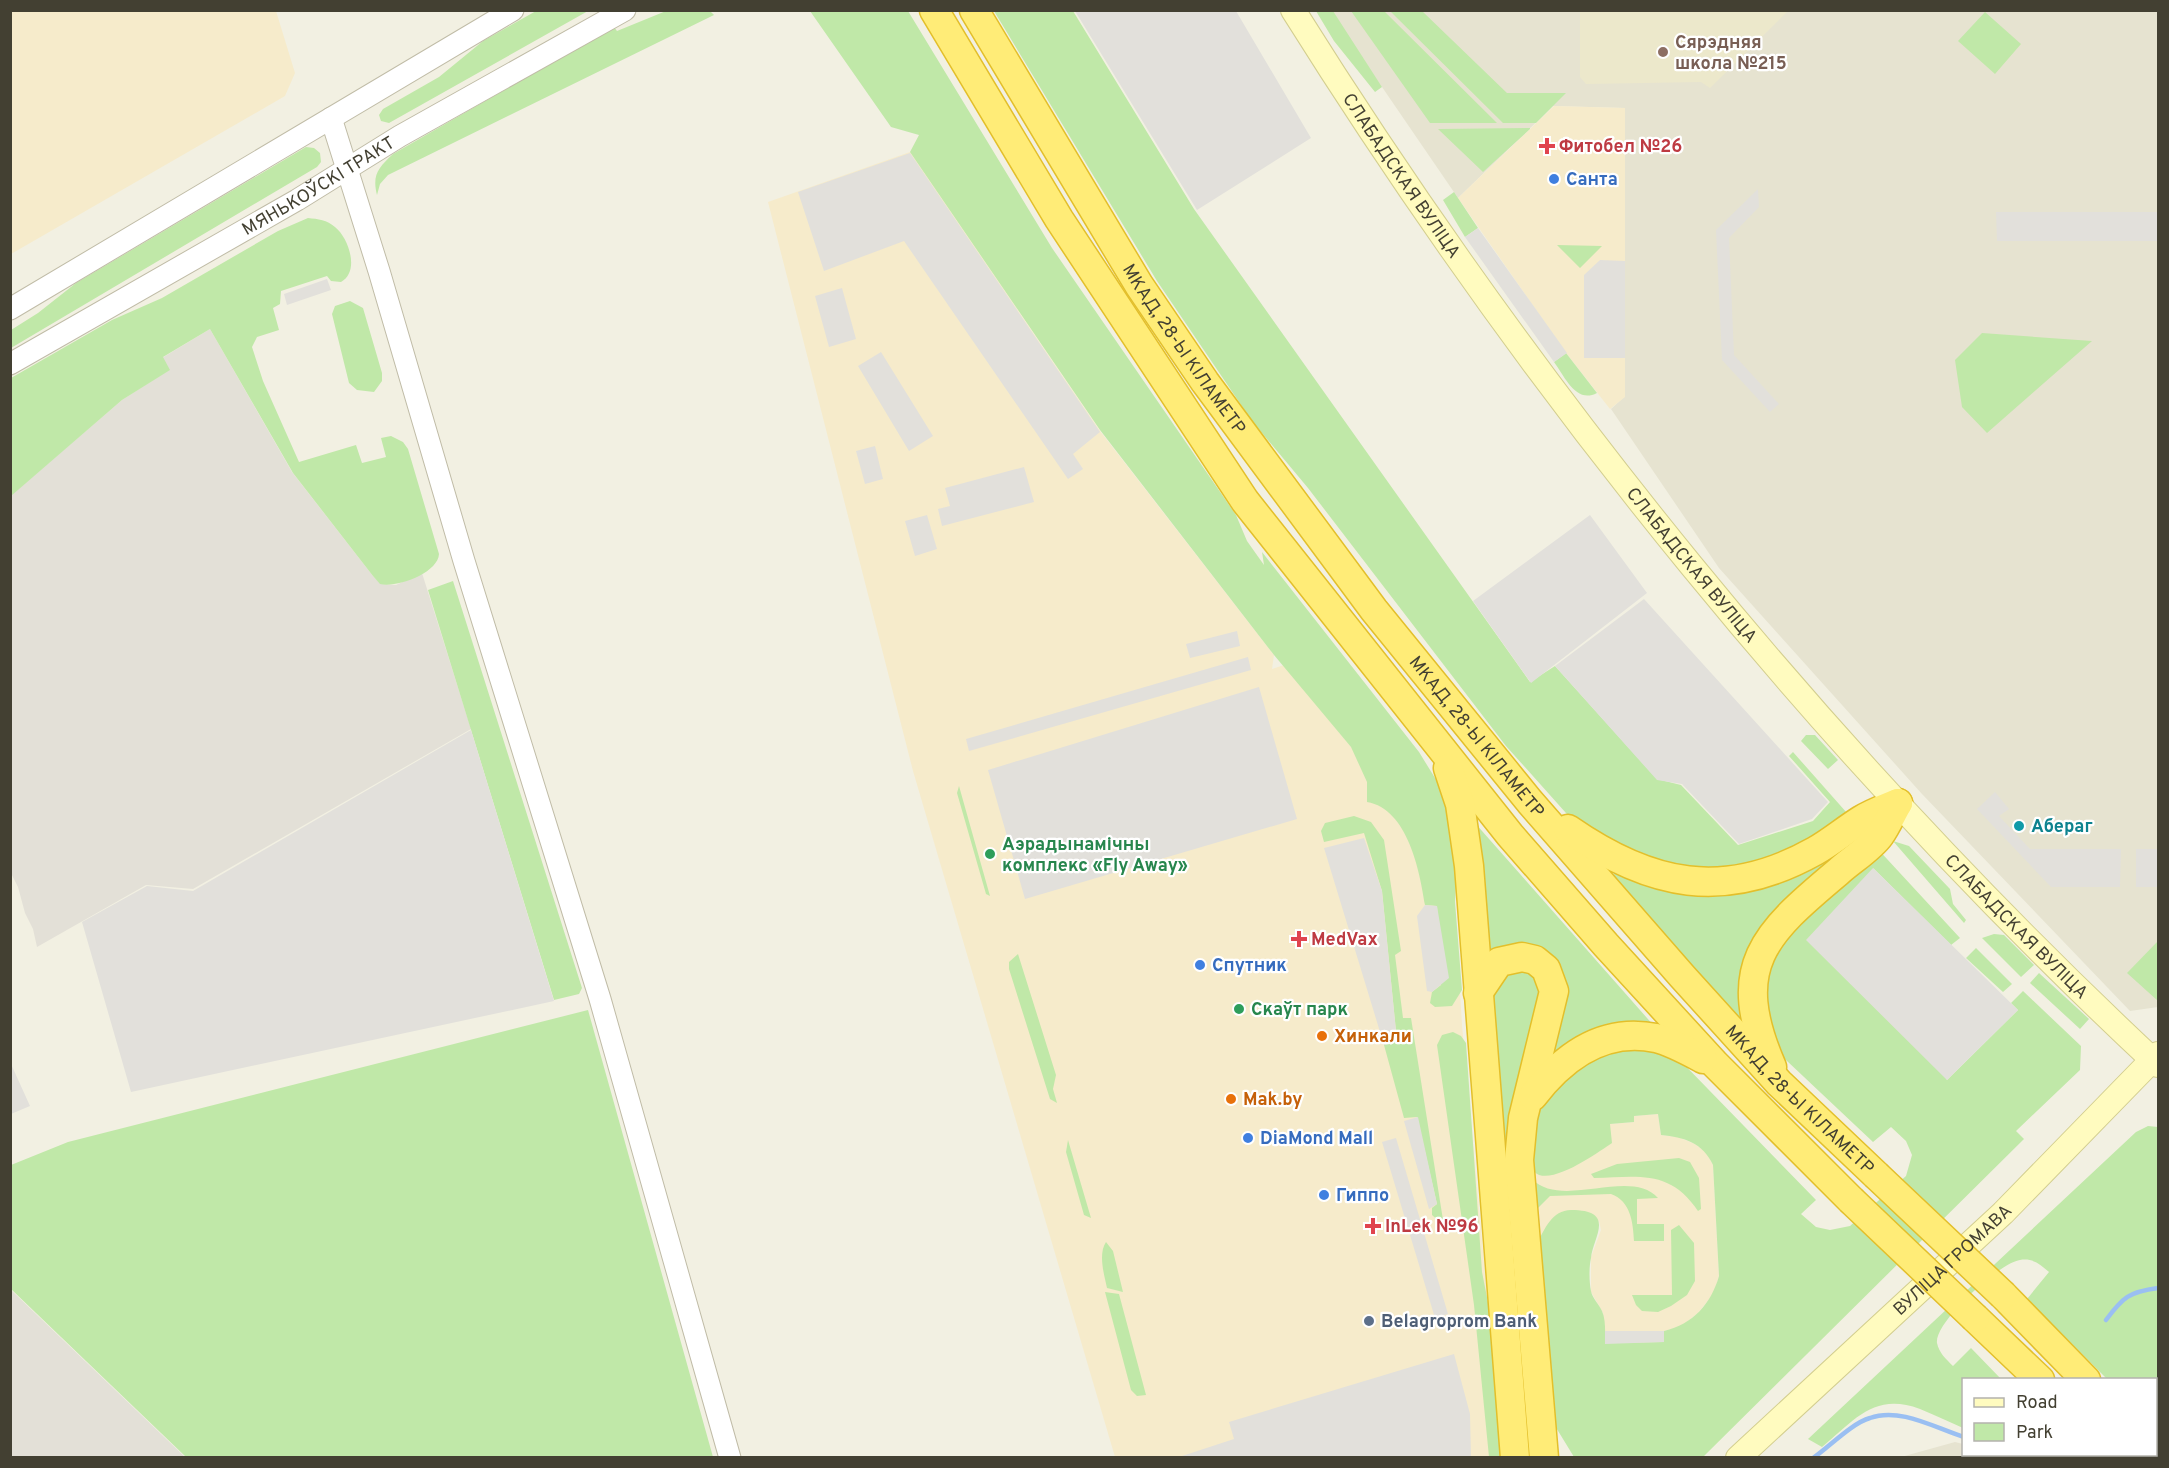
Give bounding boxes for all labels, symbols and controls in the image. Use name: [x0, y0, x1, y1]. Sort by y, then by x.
place label: Сярэдняя школа №215: [1675, 32, 1787, 76]
marker: Сярэдняя школа №215: [1656, 45, 1670, 59]
street label: СЛАБАДСКАЯ ВУЛІЦА: [1336, 89, 1465, 263]
street label: МЯНЬКОЎСКІ ТРАКТ: [238, 132, 400, 242]
place label: Фитобел №26: [1559, 136, 1682, 159]
marker: Фитобел №26: [1540, 139, 1554, 153]
place label: Санта: [1566, 169, 1618, 192]
marker: Санта: [1547, 172, 1561, 186]
street label: МКАД, 28-Ы КІЛАМЕТР: [1116, 260, 1250, 440]
street label: СЛАБАДСКАЯ ВУЛІЦА: [1620, 483, 1761, 649]
street label: МКАД, 28-Ы КІЛАМЕТР: [1403, 652, 1549, 823]
place label: Абераг: [2031, 816, 2093, 839]
marker: Абераг: [2012, 819, 2026, 833]
place label: Аэрадынамічны комплекс «Fly Away»: [1002, 834, 1188, 878]
marker: Аэрадынамічны комплекс «Fly Away»: [983, 847, 997, 861]
street label: СЛАБАДСКАЯ ВУЛІЦА: [1939, 850, 2092, 1005]
place label: MedVax: [1311, 929, 1378, 952]
marker: MedVax: [1292, 932, 1306, 946]
place label: Спутник: [1212, 955, 1287, 978]
marker: Спутник: [1193, 958, 1207, 972]
place label: Скаўт парк: [1251, 999, 1349, 1022]
marker: Скаўт парк: [1232, 1002, 1246, 1016]
street label: МКАД, 28-Ы КІЛАМЕТР: [1719, 1021, 1878, 1180]
place label: Хинкали: [1334, 1026, 1412, 1049]
marker: Хинкали: [1315, 1029, 1329, 1043]
place label: Mak.by: [1243, 1089, 1303, 1112]
marker: Mak.by: [1224, 1092, 1238, 1106]
place label: DiaMond Mall: [1260, 1128, 1373, 1151]
marker: DiaMond Mall: [1241, 1131, 1255, 1145]
place label: Гиппо: [1336, 1185, 1389, 1208]
marker: Гиппо: [1317, 1188, 1331, 1202]
street label: ВУЛІЦА ГРОМАВА: [1889, 1200, 2018, 1321]
place label: InLek №96: [1385, 1216, 1479, 1239]
marker: InLek №96: [1366, 1219, 1380, 1233]
place label: Belagroprom Bank: [1381, 1311, 1537, 1334]
marker: Belagroprom Bank: [1362, 1314, 1376, 1328]
legend: [1962, 1378, 2157, 1456]
text: Road: [2016, 1392, 2058, 1415]
text: Park: [2016, 1422, 2053, 1445]

